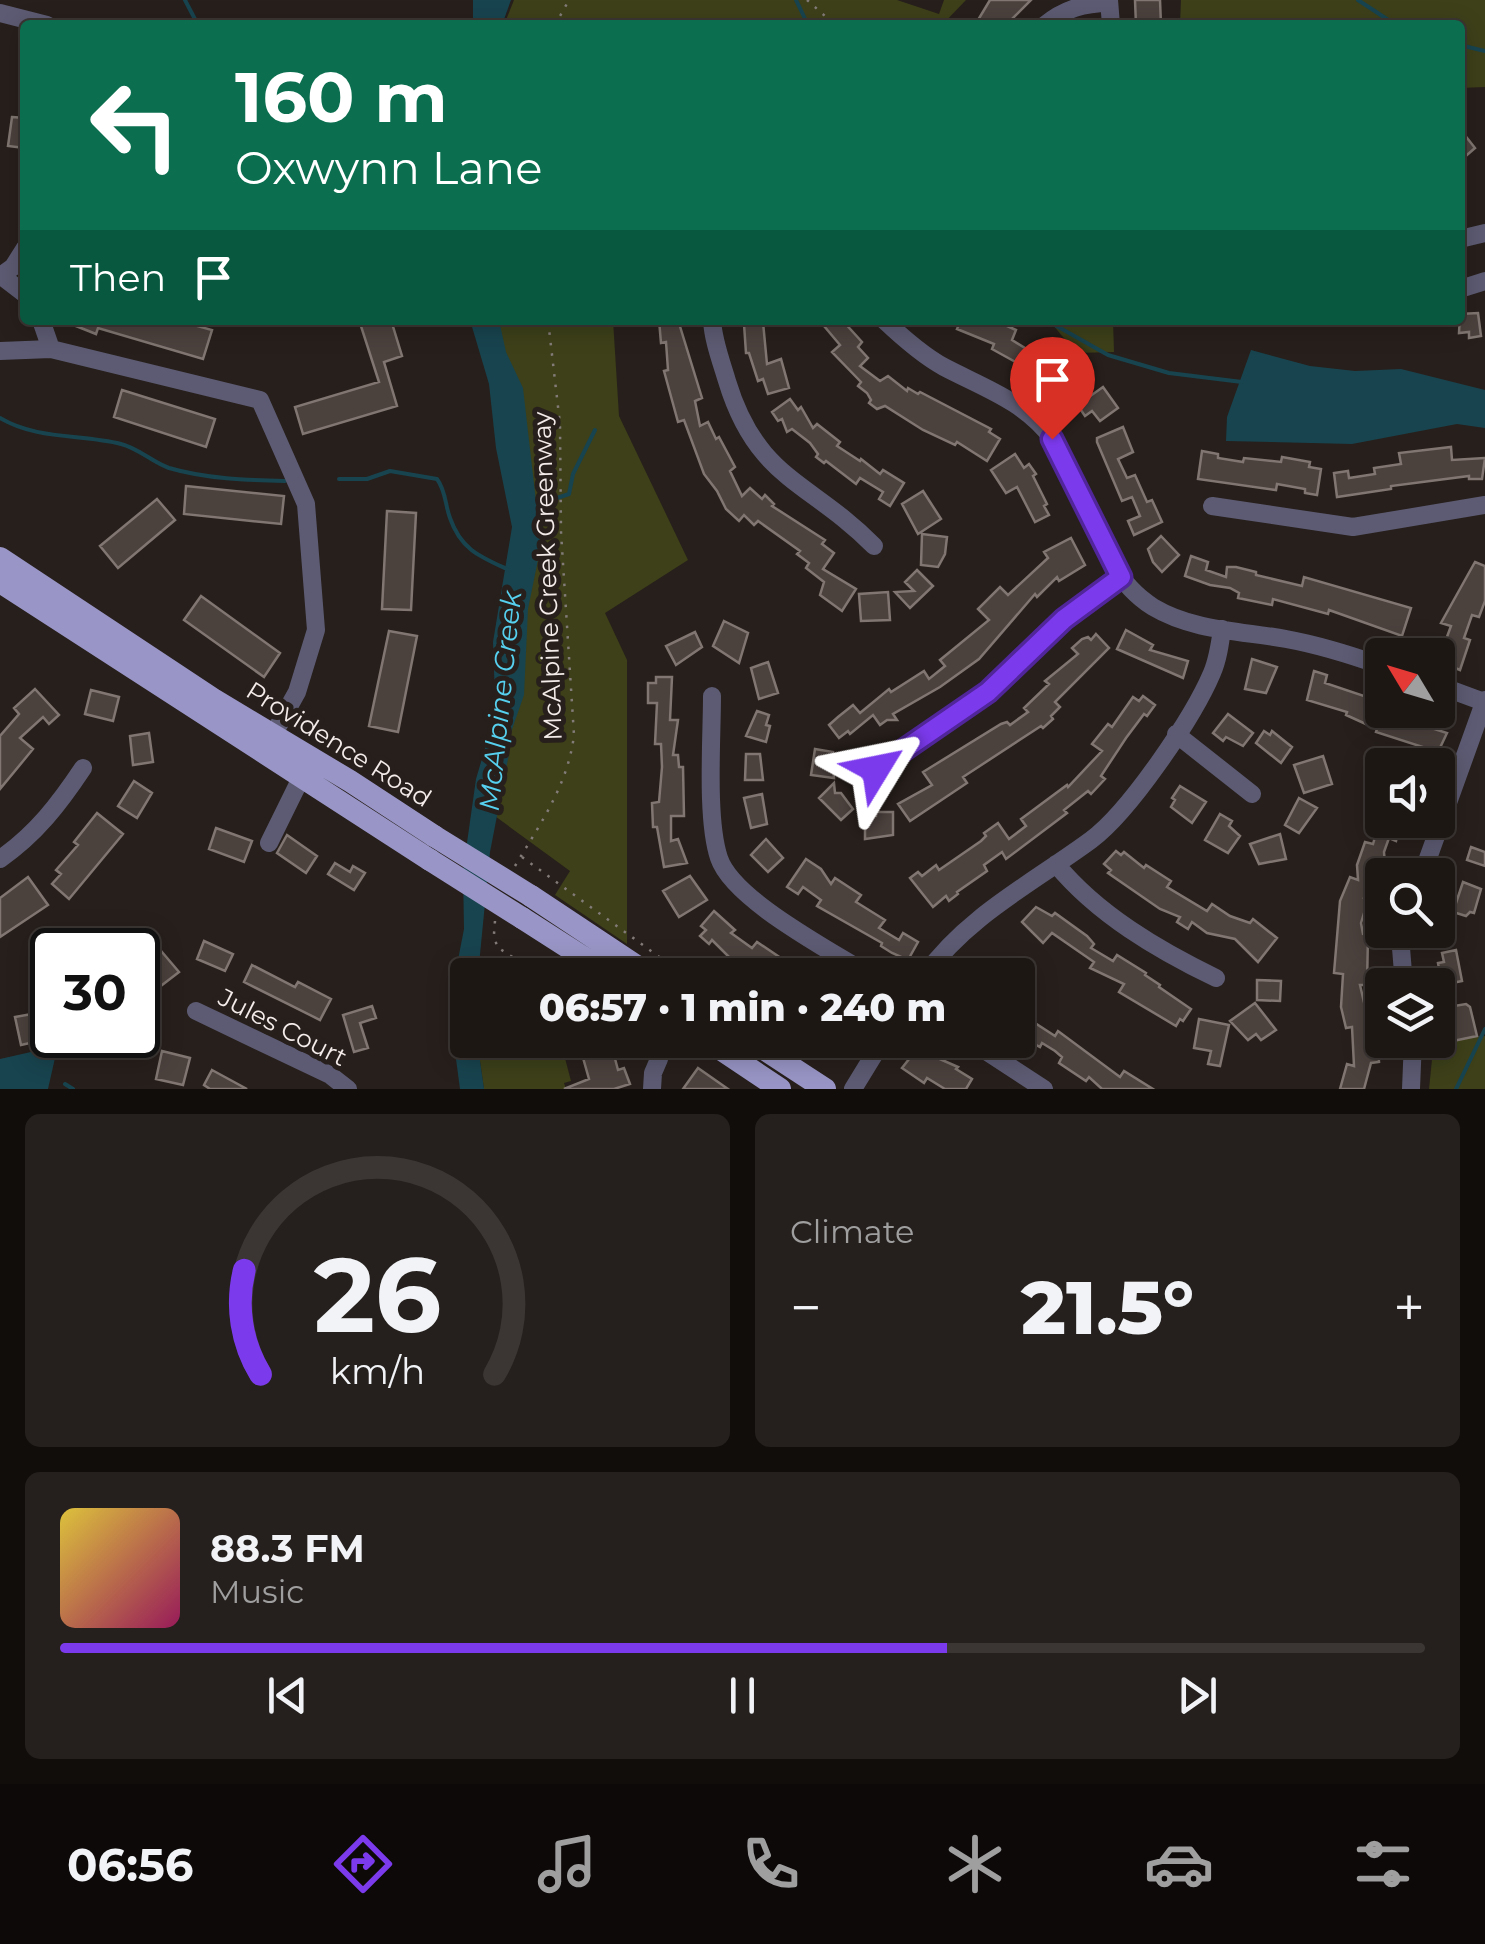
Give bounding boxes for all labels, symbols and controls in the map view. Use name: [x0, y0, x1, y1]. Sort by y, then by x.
text: 160 m: [235, 54, 448, 140]
icon: left: [70, 60, 200, 190]
text: Oxwynn Lane: [235, 140, 542, 195]
icon: arrive: [186, 250, 241, 305]
text: Then: [70, 254, 166, 301]
pin: [1010, 337, 1095, 440]
icon: arrive: [1025, 352, 1080, 407]
street label: McAlpine Creek Greenway: [526, 411, 568, 741]
water label: McAlpine Creek: [472, 588, 529, 813]
north arrow: [1365, 638, 1455, 728]
map controls: [1365, 638, 1455, 1058]
street label: Providence Road: [241, 675, 437, 813]
position arrow: [824, 717, 928, 821]
button: sound: [1365, 748, 1455, 838]
button: search: [1365, 858, 1455, 948]
speed limit sign: 30: [30, 928, 160, 1058]
button: layers: [1365, 968, 1455, 1058]
street label: Jules Court: [213, 981, 352, 1072]
text: 06:57 · 1 min · 240 m: [539, 984, 946, 1031]
text: Climate: [790, 1212, 914, 1251]
text: 26: [314, 1231, 441, 1358]
text: 21.5°: [1021, 1261, 1194, 1353]
text: −: [790, 1274, 822, 1341]
text: +: [1393, 1274, 1425, 1341]
text: km/h: [330, 1349, 425, 1393]
text: 88.3 FM: [210, 1525, 365, 1572]
text: Music: [210, 1572, 304, 1611]
icon: previous: [260, 1668, 315, 1723]
icon: pause: [715, 1668, 770, 1723]
icon: next: [1170, 1668, 1225, 1723]
icon: directions: [328, 1829, 398, 1899]
icon: music: [532, 1829, 602, 1899]
icon: phone: [736, 1829, 806, 1899]
icon: climate: [940, 1829, 1010, 1899]
icon: car: [1144, 1829, 1214, 1899]
icon: filters: [1348, 1829, 1418, 1899]
text: 06:56: [67, 1837, 193, 1892]

